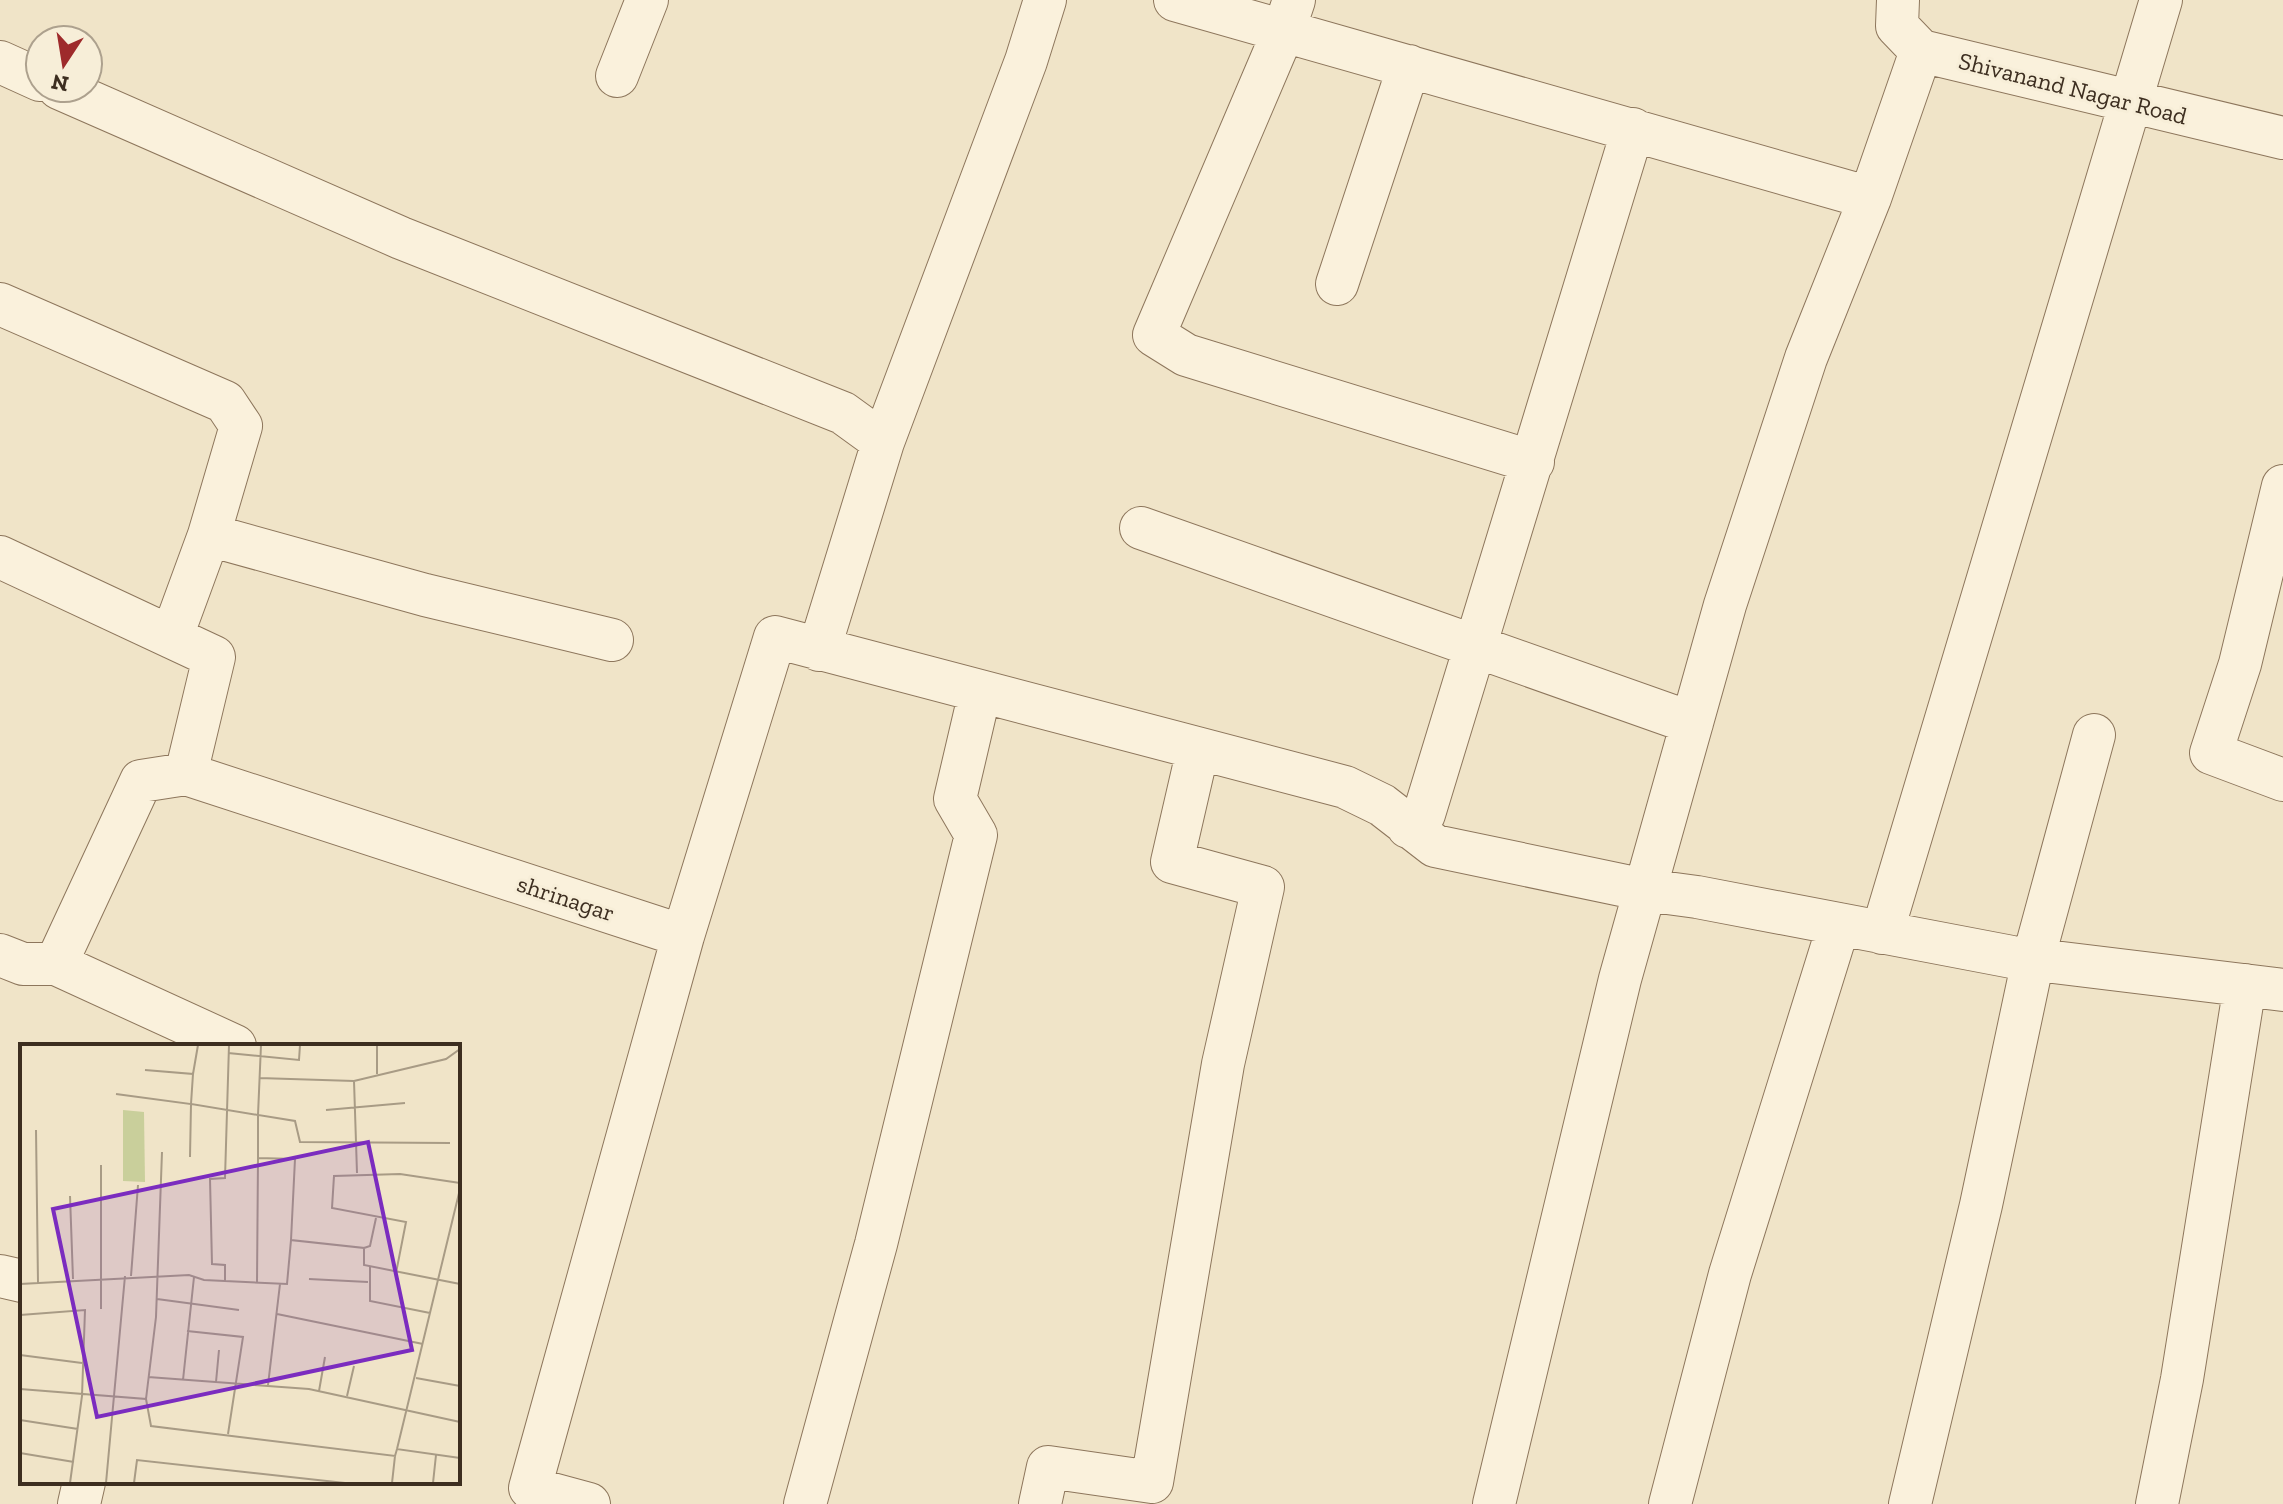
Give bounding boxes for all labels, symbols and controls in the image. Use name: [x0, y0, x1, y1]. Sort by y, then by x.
north arrow: [24, 24, 104, 104]
street label: Shivanand Nagar Road: [1956, 46, 2190, 130]
text: N: [49, 68, 71, 98]
street label: shrinagar: [514, 869, 618, 927]
inset map: [20, 1044, 460, 1484]

